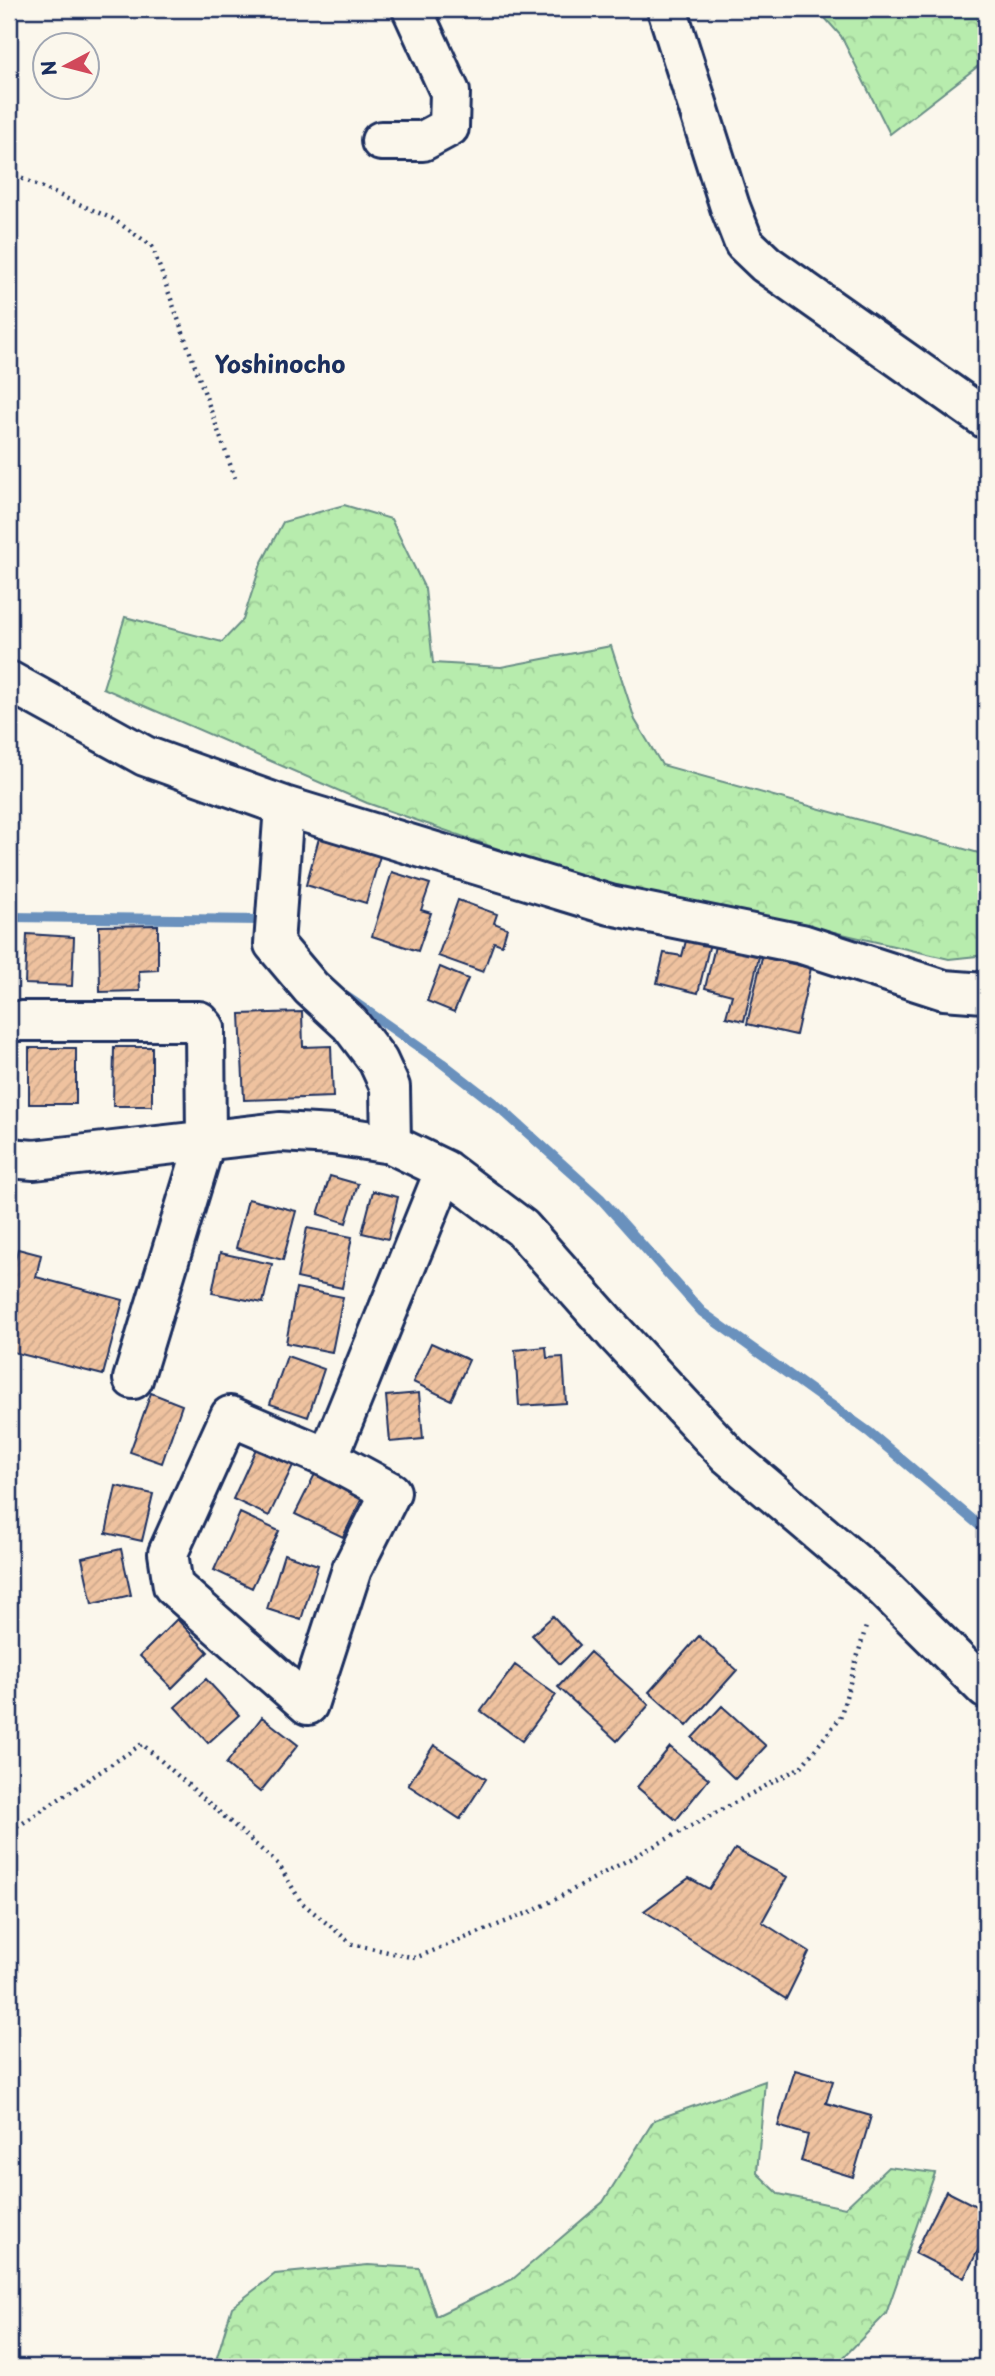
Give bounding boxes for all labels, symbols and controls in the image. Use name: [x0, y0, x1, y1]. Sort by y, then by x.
north arrow: [32, 32, 102, 102]
text: N: [33, 59, 63, 77]
district label: Yoshinocho: [214, 345, 346, 381]

